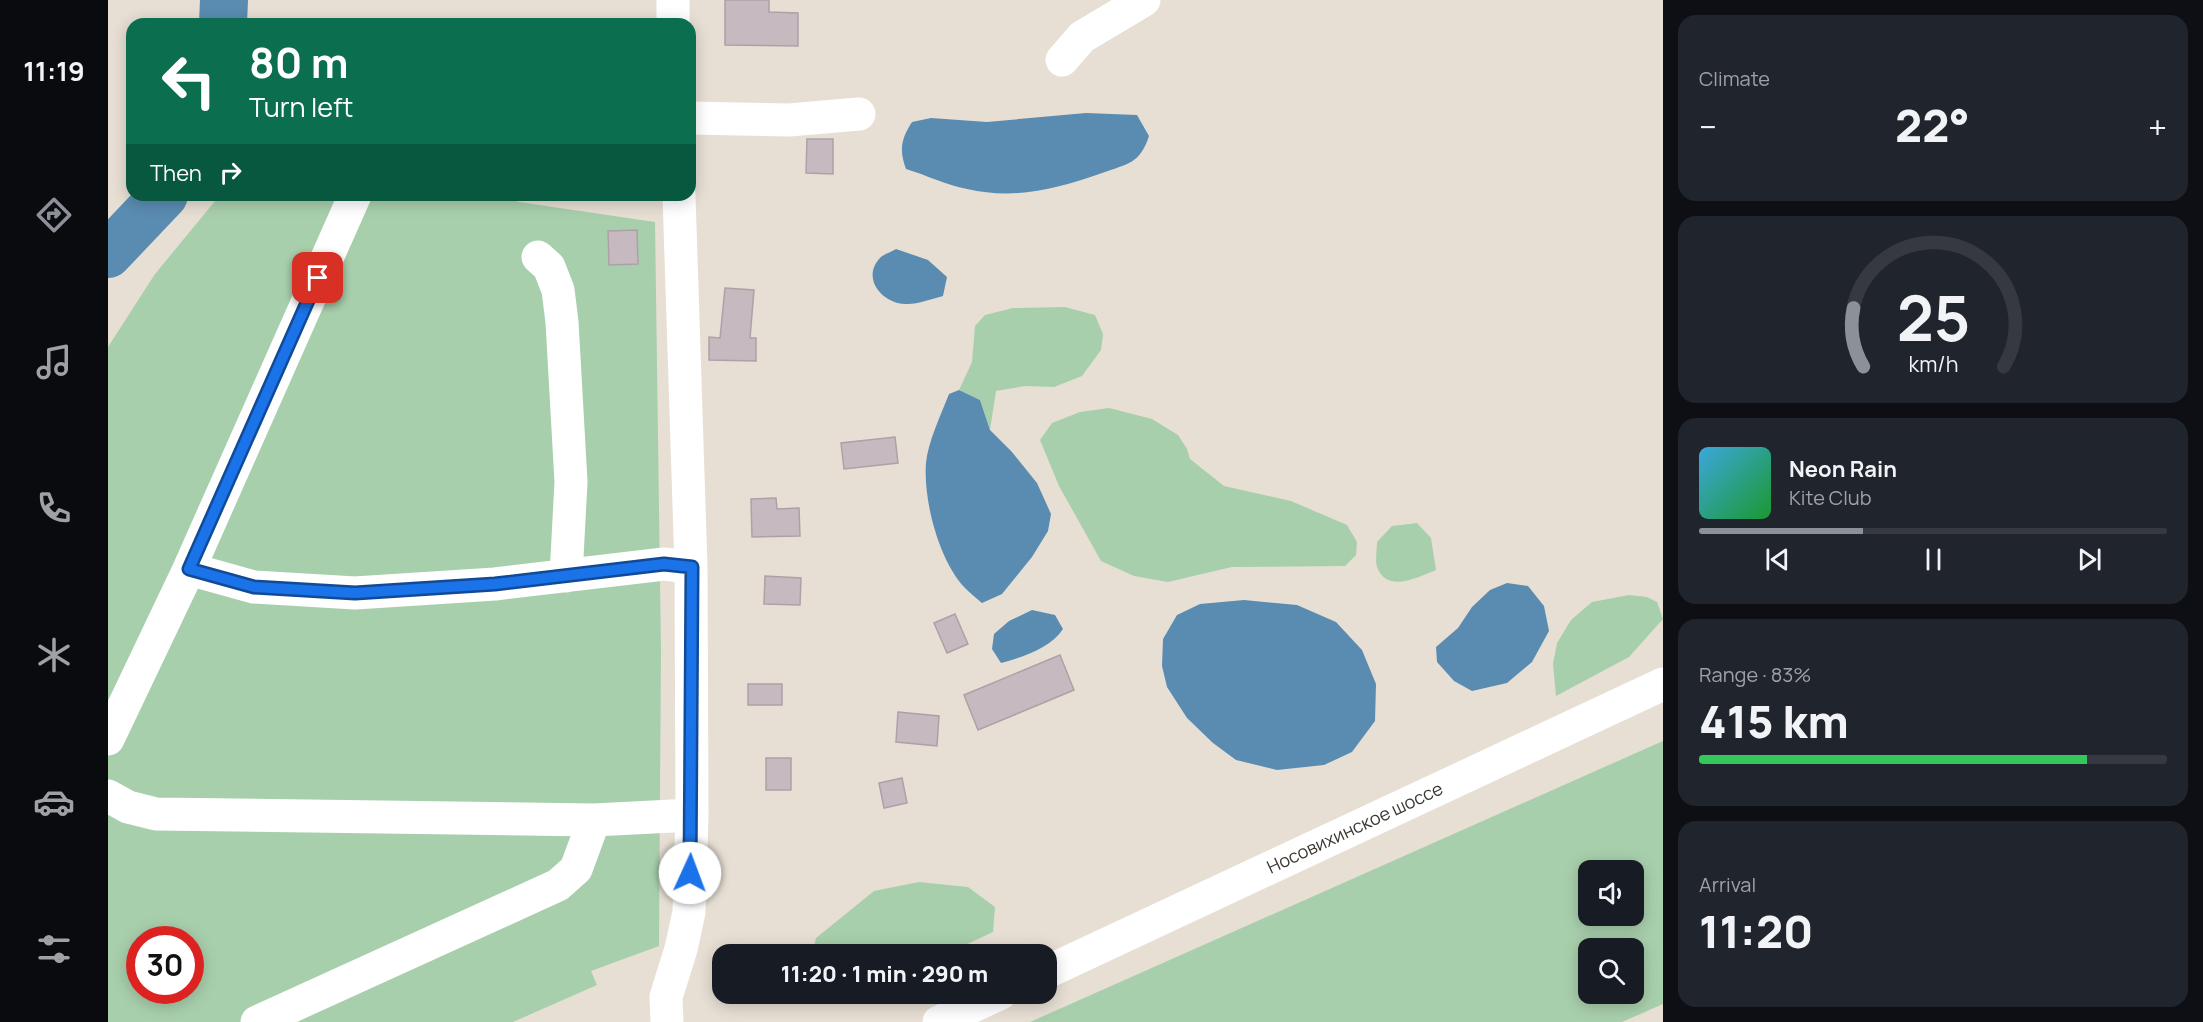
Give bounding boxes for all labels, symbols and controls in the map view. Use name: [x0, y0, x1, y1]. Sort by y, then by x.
text: 80 m: [249, 33, 349, 91]
icon: left: [150, 42, 228, 120]
text: 11:19: [23, 52, 85, 89]
text: Climate: [1699, 65, 1770, 92]
text: Turn left: [249, 88, 353, 125]
text: 22°: [1895, 94, 1970, 156]
text: −: [1699, 104, 1717, 149]
text: +: [2148, 104, 2167, 149]
icon: right: [214, 156, 247, 189]
text: Then: [150, 158, 202, 188]
icon: directions: [33, 194, 75, 236]
pin: [292, 252, 343, 303]
icon: arrive: [301, 261, 334, 294]
text: 25: [1896, 274, 1970, 360]
icon: music: [33, 341, 75, 383]
text: km/h: [1908, 349, 1958, 378]
text: Neon Rain: [1789, 454, 1897, 484]
text: Kite Club: [1789, 484, 1872, 511]
icon: phone: [33, 487, 75, 529]
icon: previous: [1761, 543, 1794, 576]
icon: pause: [1917, 543, 1950, 576]
icon: next: [2073, 543, 2106, 576]
icon: climate: [33, 634, 75, 676]
text: Range · 83%: [1699, 661, 1811, 688]
text: 415 km: [1699, 690, 1849, 752]
street label: Носовихинское шоссе: [1263, 776, 1446, 878]
icon: car: [33, 781, 75, 823]
position arrow: [658, 841, 722, 905]
map controls: [1578, 860, 1644, 1004]
button: sound: [1578, 860, 1644, 926]
text: Arrival: [1699, 871, 1756, 898]
text: 11:20: [1699, 900, 1813, 962]
speed limit sign: 30: [126, 926, 204, 1004]
icon: filters: [33, 928, 75, 970]
button: search: [1578, 938, 1644, 1004]
text: 11:20 · 1 min · 290 m: [781, 959, 988, 989]

